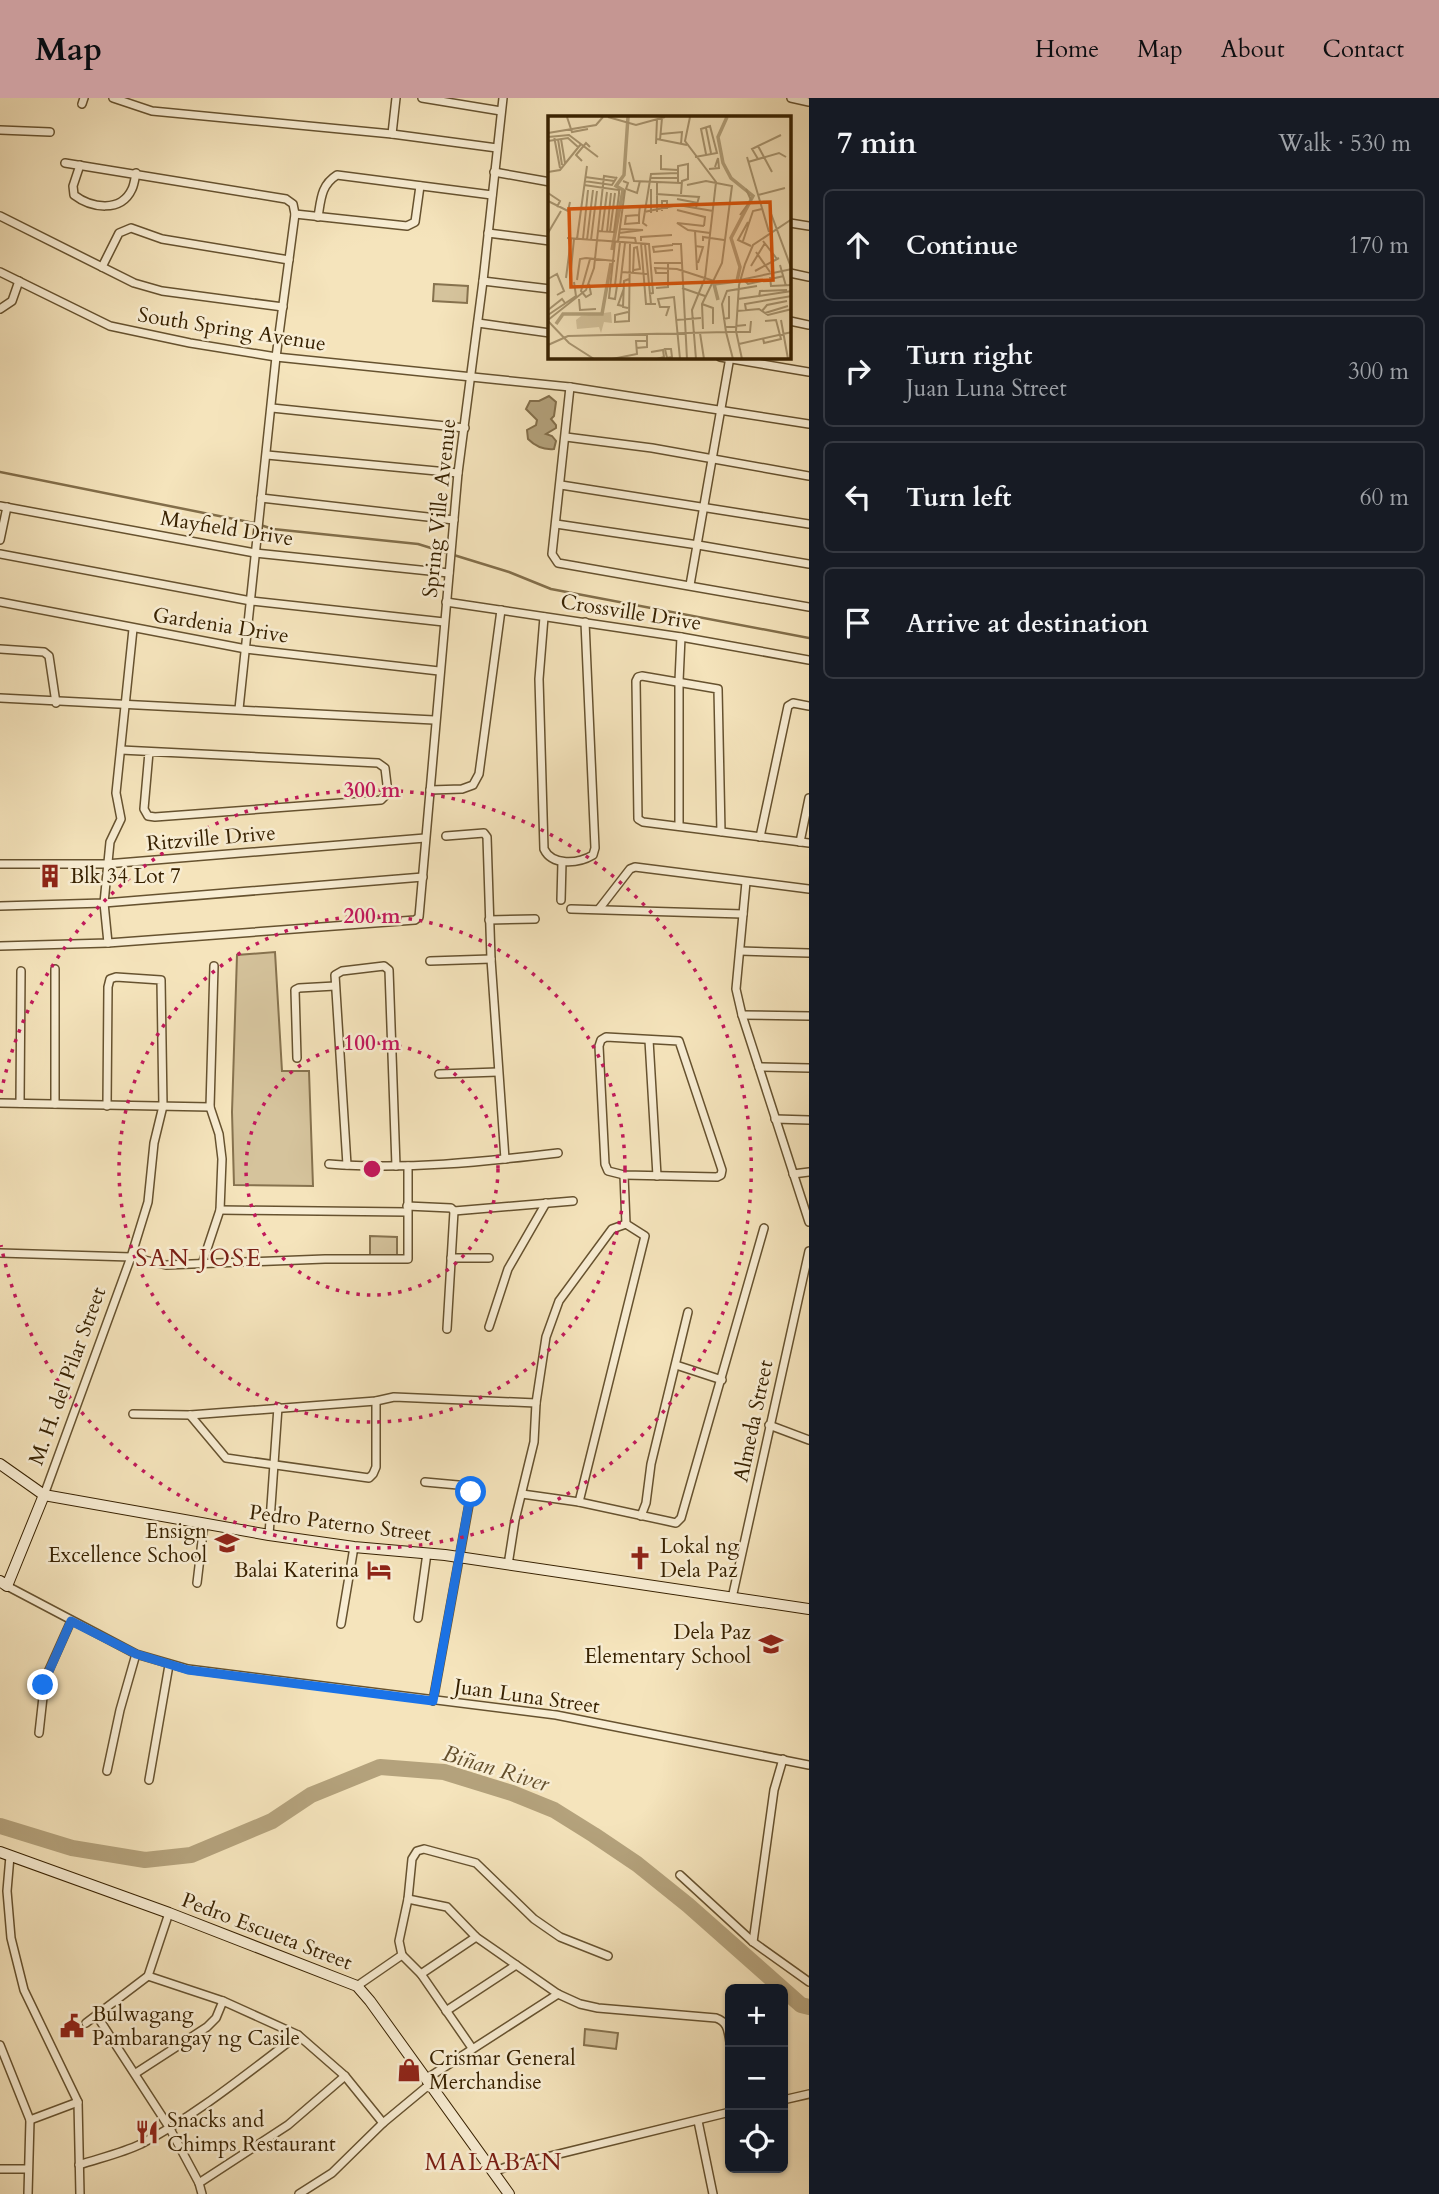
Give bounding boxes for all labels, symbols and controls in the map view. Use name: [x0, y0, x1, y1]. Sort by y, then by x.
text: Map: [35, 27, 102, 72]
text: Home: [1035, 33, 1099, 66]
text: Map: [1137, 33, 1183, 66]
text: About: [1221, 33, 1285, 66]
text: Contact: [1323, 33, 1404, 66]
inset map: [548, 116, 792, 359]
text: 7 min: [837, 123, 917, 164]
text: Walk · 530 m: [1278, 128, 1411, 159]
icon: ahead: [839, 226, 877, 264]
text: Continue: [906, 228, 1018, 263]
text: 170 m: [1348, 230, 1409, 261]
street label: South Spring Avenue: [136, 300, 328, 359]
text: Turn right: [906, 338, 1033, 373]
icon: right: [839, 352, 877, 390]
text: 300 m: [1348, 356, 1409, 387]
text: Juan Luna Street: [906, 373, 1067, 404]
street label: Spring Ville Avenue: [416, 417, 463, 599]
icon: left: [839, 478, 877, 516]
text: Turn left: [906, 480, 1011, 515]
text: 60 m: [1360, 482, 1409, 513]
street label: Mayfield Drive: [158, 504, 295, 553]
street label: Crossville Drive: [558, 587, 703, 638]
street label: Gardenia Drive: [151, 600, 291, 651]
icon: arrive: [839, 604, 877, 642]
text: Arrive at destination: [906, 606, 1149, 641]
text: 300 m: [343, 776, 401, 805]
street label: Ritzville Drive: [145, 818, 277, 859]
building icon: Blk 34 Lot 7: [36, 862, 64, 890]
place label: Blk 34 Lot 7: [70, 862, 181, 891]
text: 200 m: [343, 902, 401, 931]
text: 100 m: [343, 1029, 401, 1058]
centre of rings: [360, 1157, 384, 1181]
district label: SAN JOSE: [135, 1242, 263, 1275]
street label: M. H. del Pilar Street: [22, 1283, 113, 1469]
street label: Almeda Street: [726, 1357, 781, 1485]
route start: [455, 1476, 486, 1507]
street label: Pedro Paterno Street: [248, 1498, 433, 1549]
place label: Ensign Excellence School: [48, 1517, 207, 1570]
school or university icon: Ensign Excellence School: [213, 1529, 241, 1557]
place label: Lokal ng Dela Paz: [660, 1532, 739, 1585]
church icon: Lokal ng Dela Paz: [626, 1544, 654, 1572]
place label: Balai Katerina: [234, 1556, 359, 1585]
hotel icon: Balai Katerina: [365, 1556, 393, 1584]
place label: Dela Paz Elementary School: [584, 1618, 752, 1671]
school or university icon: Dela Paz Elementary School: [757, 1630, 785, 1658]
route end: [27, 1669, 58, 1700]
street label: Juan Luna Street: [449, 1672, 602, 1721]
water label: Biñan River: [439, 1738, 554, 1800]
street label: Pedro Escueta Street: [177, 1886, 357, 1977]
map controls: [725, 1984, 788, 2173]
button: +: [725, 1984, 788, 2047]
place label: Bulwagang Pambarangay ng Casile: [92, 2000, 300, 2053]
public building icon: Bulwagang Pambarangay ng Casile: [58, 2012, 86, 2040]
place label: Crismar General Merchandise: [429, 2044, 576, 2097]
button: −: [725, 2047, 788, 2110]
shop icon: Crismar General Merchandise: [395, 2056, 423, 2084]
place label: Snacks and Chimps Restaurant: [167, 2106, 336, 2159]
button: locate: [725, 2110, 788, 2173]
restaurant icon: Snacks and Chimps Restaurant: [133, 2118, 161, 2146]
district label: MALABAN: [424, 2146, 564, 2179]

